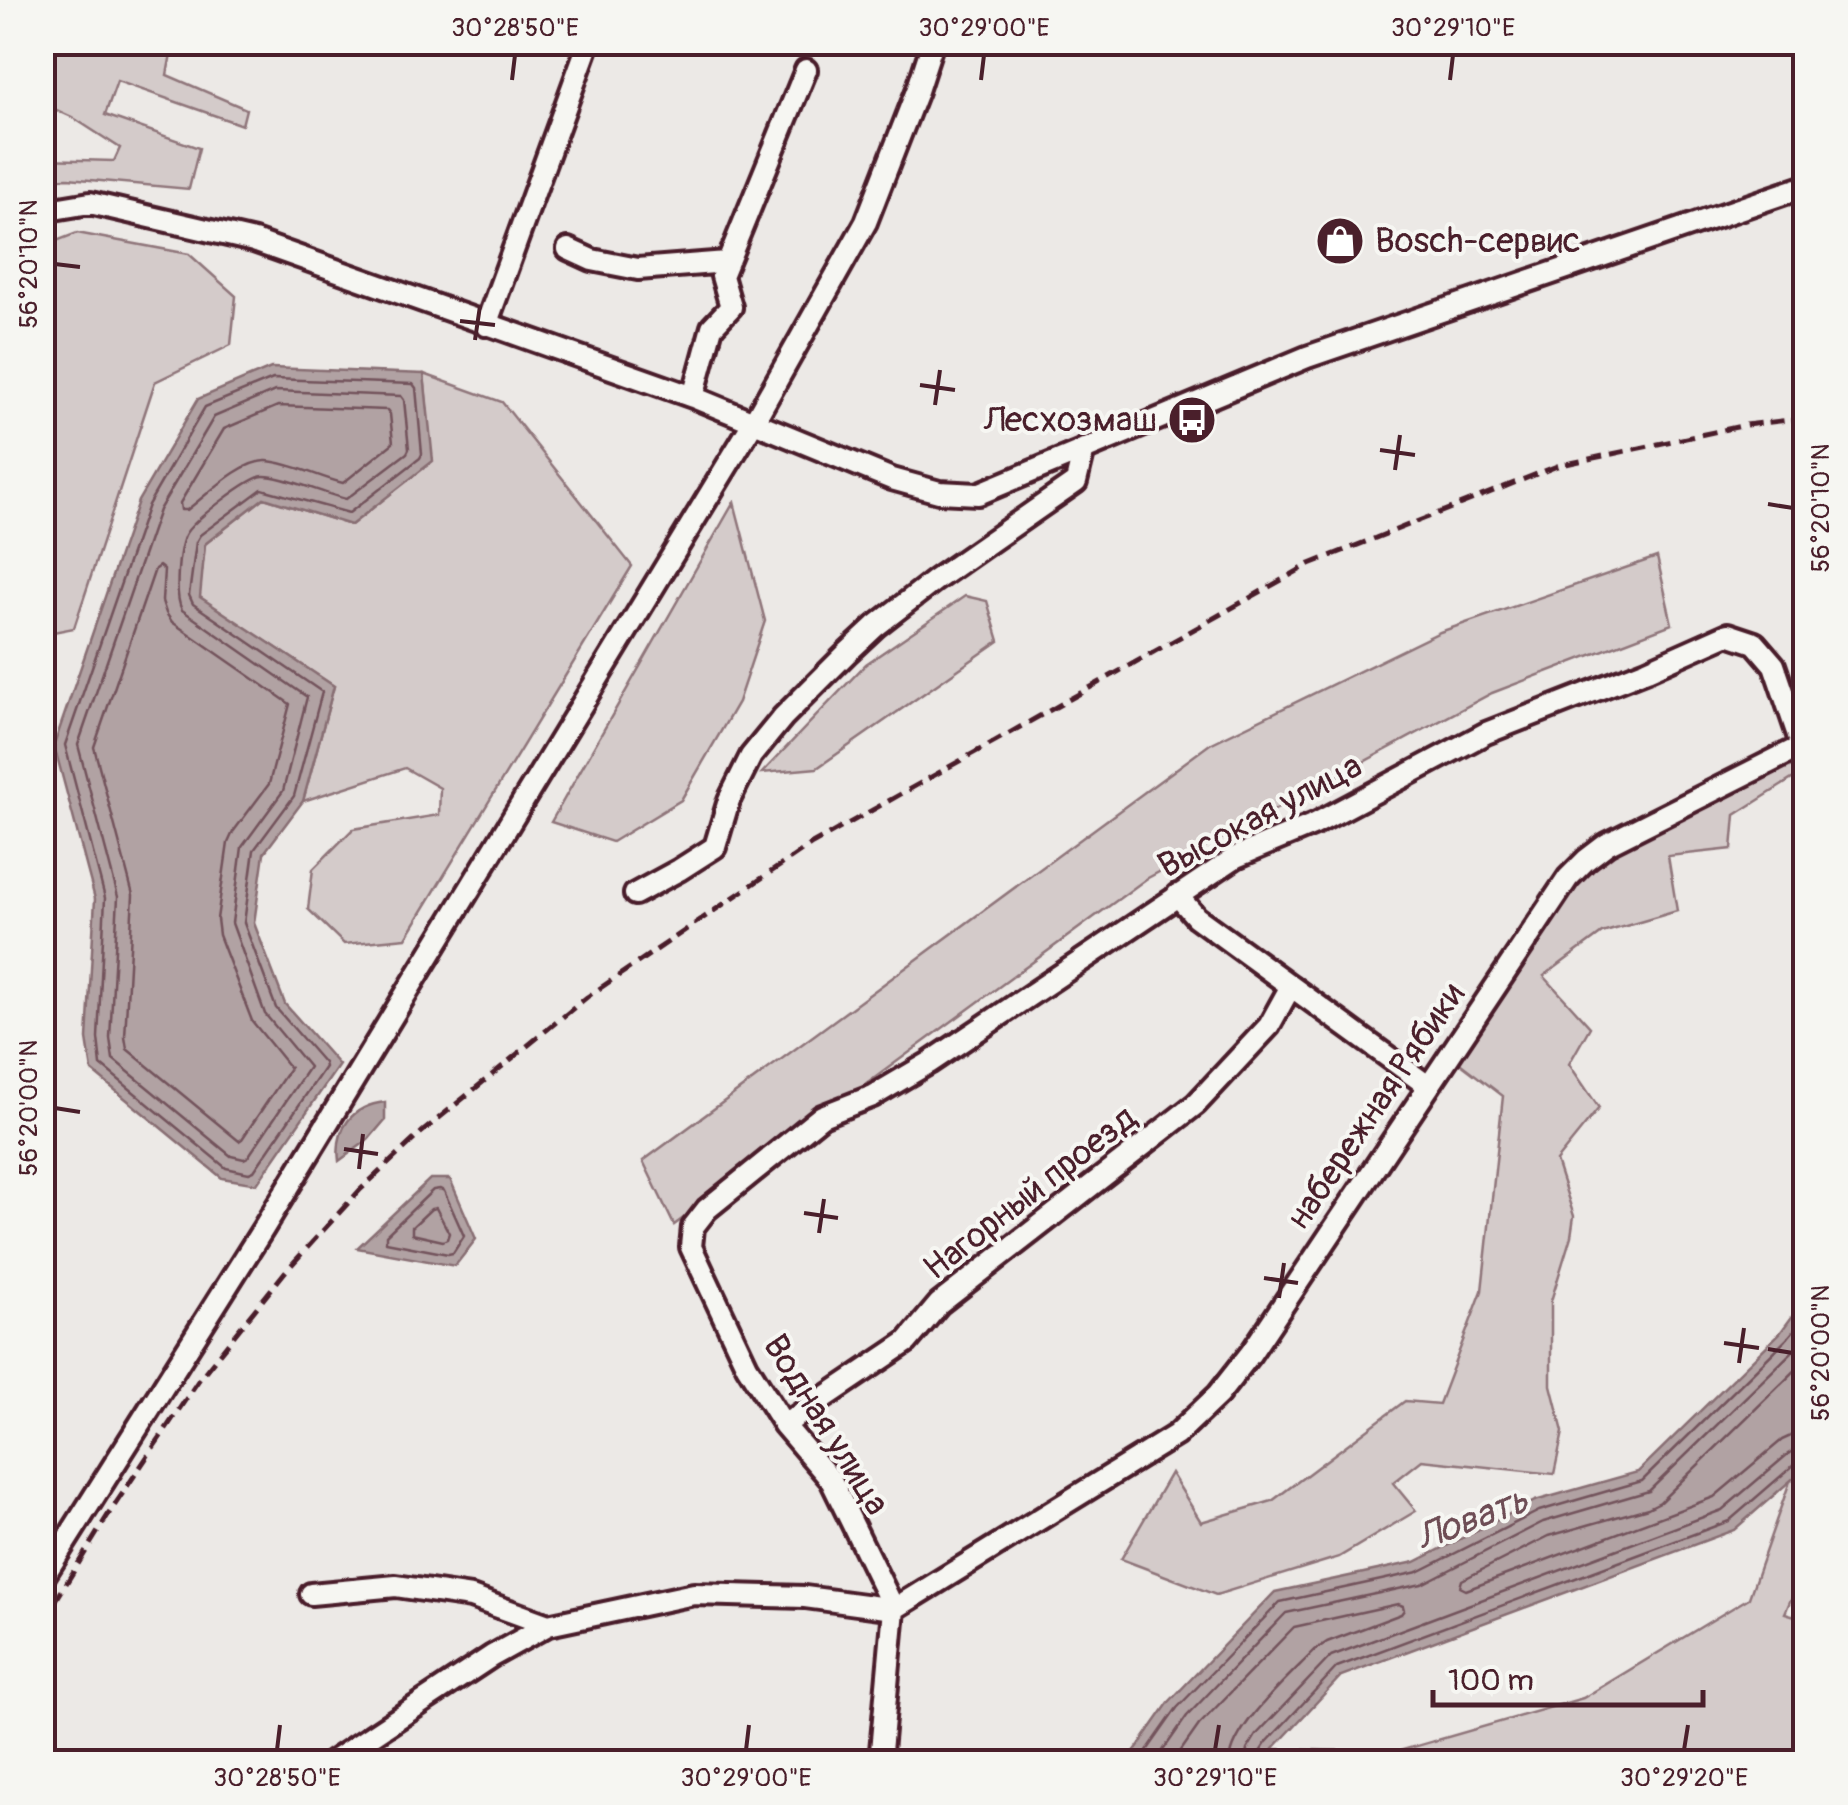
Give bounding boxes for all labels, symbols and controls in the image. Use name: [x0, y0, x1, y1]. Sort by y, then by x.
text: 30°28'50"E: [451, 13, 579, 44]
text: 30°29'00"E: [918, 13, 1050, 44]
text: 30°29'10"E: [1391, 13, 1515, 44]
text: 56°20'10"N: [14, 200, 45, 328]
shop icon: Bosch-сервис: [1314, 215, 1366, 267]
place label: Bosch-сервис: [1375, 219, 1581, 263]
bus stop icon: Лесхозмаш: [1166, 394, 1218, 446]
place label: Лесхозмаш: [983, 398, 1157, 442]
text: 56°20'10"N: [1806, 444, 1837, 572]
street label: Высокая улица: [1151, 744, 1369, 888]
street label: набережная Рябики: [1277, 975, 1475, 1237]
text: 56°20'00"N: [14, 1040, 45, 1176]
street label: Нагорный проезд: [915, 1096, 1145, 1290]
text: 56°20'00"N: [1806, 1285, 1837, 1421]
street label: Водная улица: [753, 1327, 899, 1523]
water label: Ловать: [1409, 1476, 1535, 1562]
scale bar: [1433, 1645, 1703, 1707]
text: 100 m: [1448, 1662, 1534, 1699]
text: 30°28'50"E: [213, 1763, 341, 1794]
text: 30°29'00"E: [680, 1763, 812, 1794]
text: 30°29'10"E: [1153, 1763, 1277, 1794]
text: 30°29'20"E: [1620, 1763, 1748, 1794]

